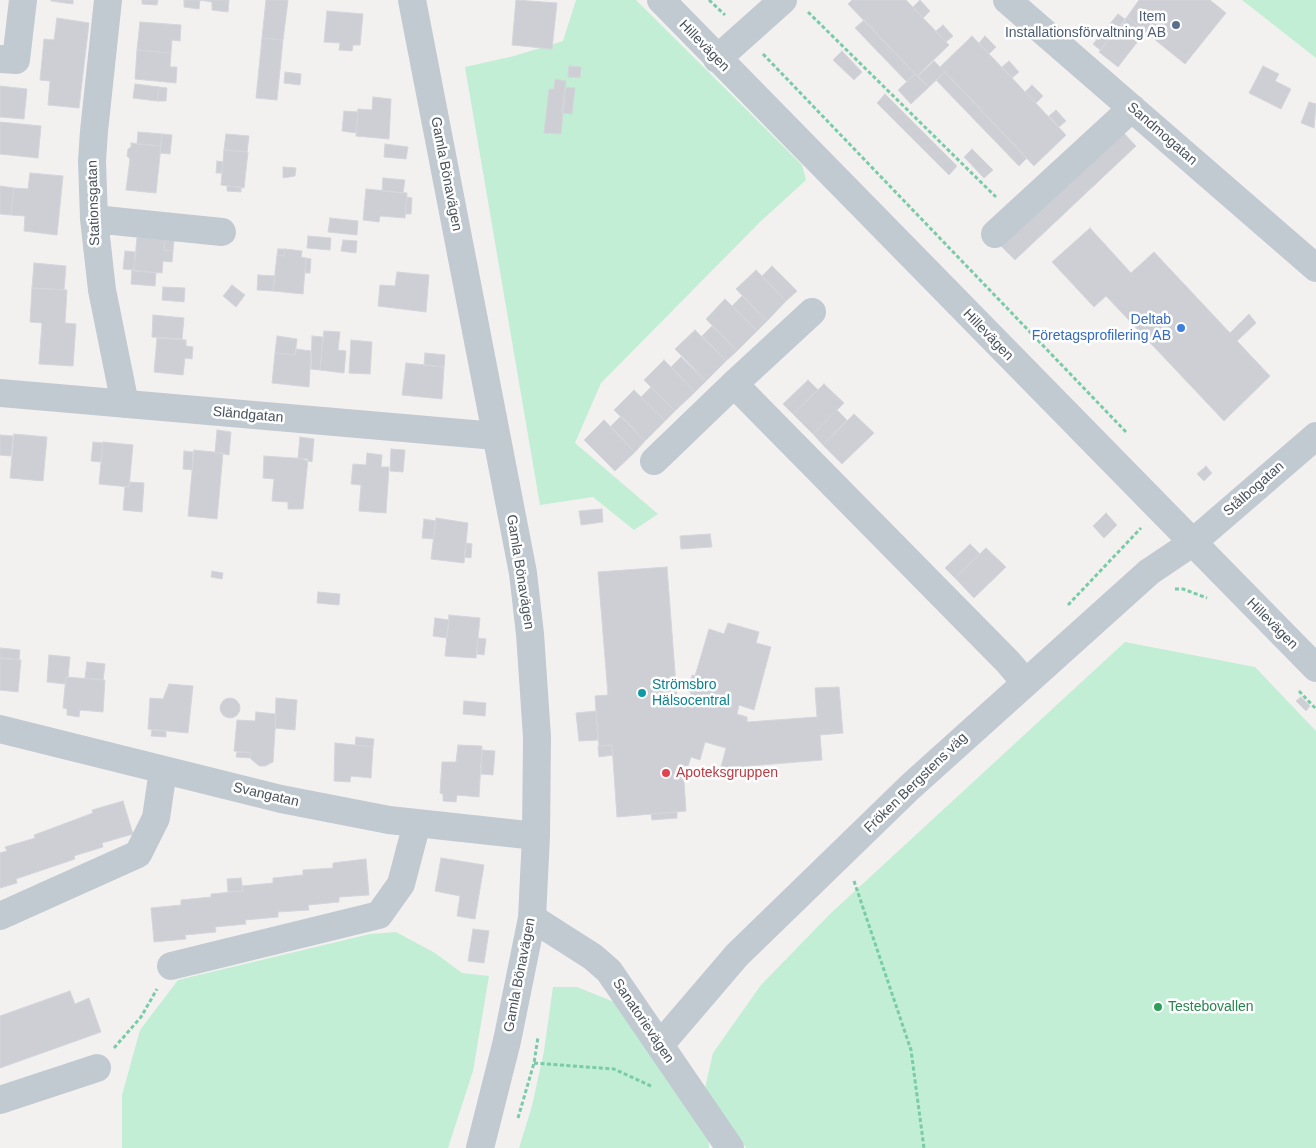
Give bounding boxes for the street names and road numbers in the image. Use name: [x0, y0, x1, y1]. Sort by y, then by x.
street label: Hillevägen: [675, 17, 733, 75]
street label: Sandmogatan: [1124, 99, 1200, 169]
street label: Gamla Bönavägen: [427, 115, 465, 233]
street label: Stationsgatan: [84, 160, 104, 246]
street label: Hillevägen: [959, 306, 1017, 364]
street label: Sländgatan: [212, 404, 284, 426]
street label: Stålbogatan: [1220, 458, 1288, 520]
street label: Gamla Bönavägen: [503, 513, 537, 631]
street label: Hillevägen: [1243, 595, 1301, 653]
street label: Fröken Bergstens väg: [861, 729, 971, 837]
street label: Svangatan: [231, 779, 301, 811]
street label: Gamla Bönavägen: [501, 916, 539, 1034]
street label: Sanatorievägen: [609, 976, 677, 1066]

